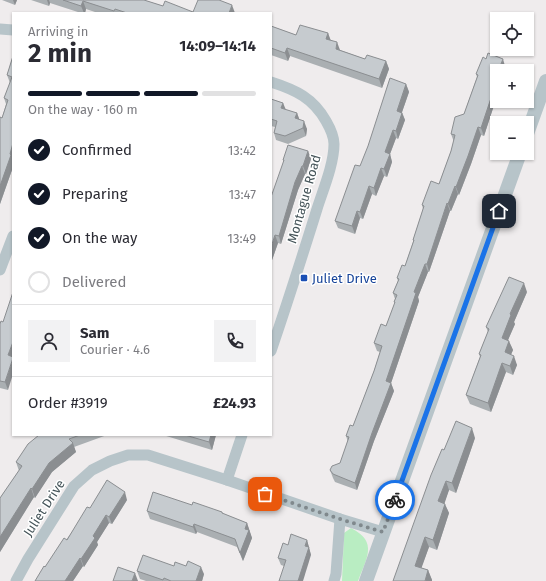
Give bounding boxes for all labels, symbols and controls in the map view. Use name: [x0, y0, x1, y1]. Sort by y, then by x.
map controls: [490, 12, 534, 160]
button: locate: [490, 12, 534, 56]
text: Arriving in: [28, 24, 88, 39]
text: 14:09–14:14: [179, 37, 256, 55]
text: 2 min: [28, 38, 92, 69]
button: +: [490, 64, 534, 108]
text: On the way · 160 m: [28, 102, 138, 117]
button: −: [490, 116, 534, 160]
icon: check: [28, 139, 50, 161]
text: Confirmed: [62, 141, 132, 159]
text: 13:42: [228, 143, 256, 158]
street label: Montague Road: [284, 153, 324, 245]
icon: check: [28, 183, 50, 205]
text: Preparing: [62, 185, 127, 203]
text: 13:47: [228, 187, 256, 202]
pin: [482, 194, 516, 228]
icon: home: [488, 200, 510, 222]
icon: check: [28, 227, 50, 249]
text: On the way: [62, 229, 137, 247]
text: 13:49: [227, 231, 256, 246]
place label: Juliet Drive: [312, 271, 377, 286]
text: Delivered: [62, 273, 126, 291]
marker: Juliet Drive: [299, 273, 309, 283]
button: person: [28, 320, 70, 362]
button: phone: [214, 320, 256, 362]
text: Sam: [80, 324, 109, 342]
text: Courier · 4.6: [80, 342, 150, 357]
text: Order #3919: [28, 394, 108, 412]
text: £24.93: [213, 394, 256, 412]
street label: Juliet Drive: [20, 477, 68, 539]
pin: [248, 477, 282, 511]
courier: [375, 480, 415, 520]
icon: bag: [254, 483, 276, 505]
icon: bike: [384, 489, 406, 511]

